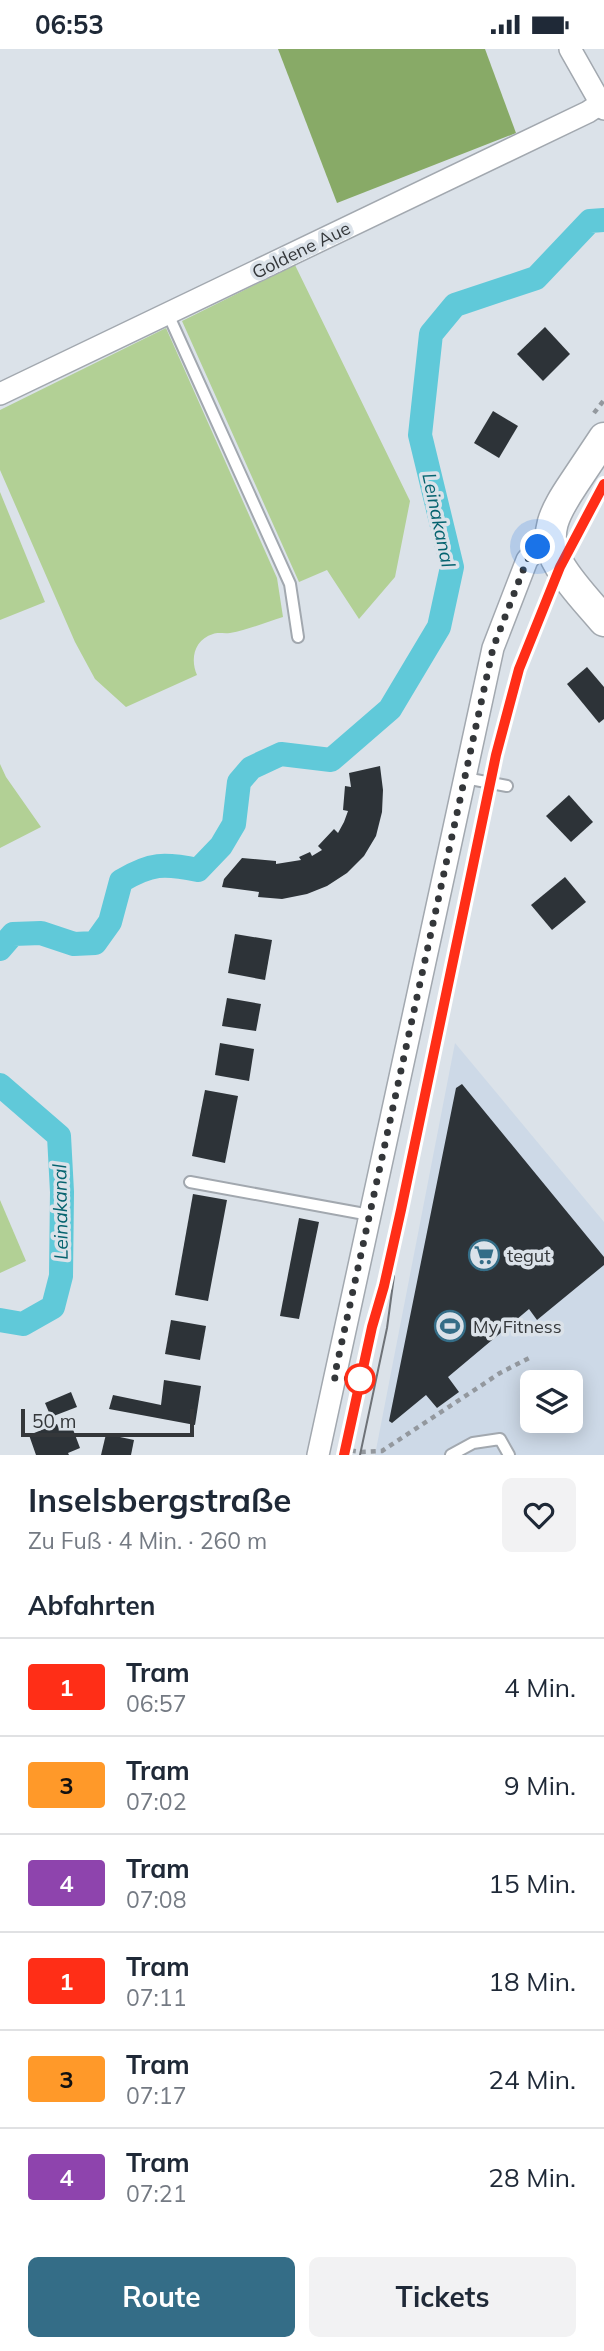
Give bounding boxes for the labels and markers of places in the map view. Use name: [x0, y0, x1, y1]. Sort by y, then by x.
supermarket icon: tegut: [467, 1238, 501, 1272]
place label: tegut: [507, 1244, 551, 1267]
sports icon: My Fitness: [433, 1309, 467, 1343]
place label: My Fitness: [473, 1315, 562, 1338]
unlabelled marker: [345, 1364, 375, 1394]

